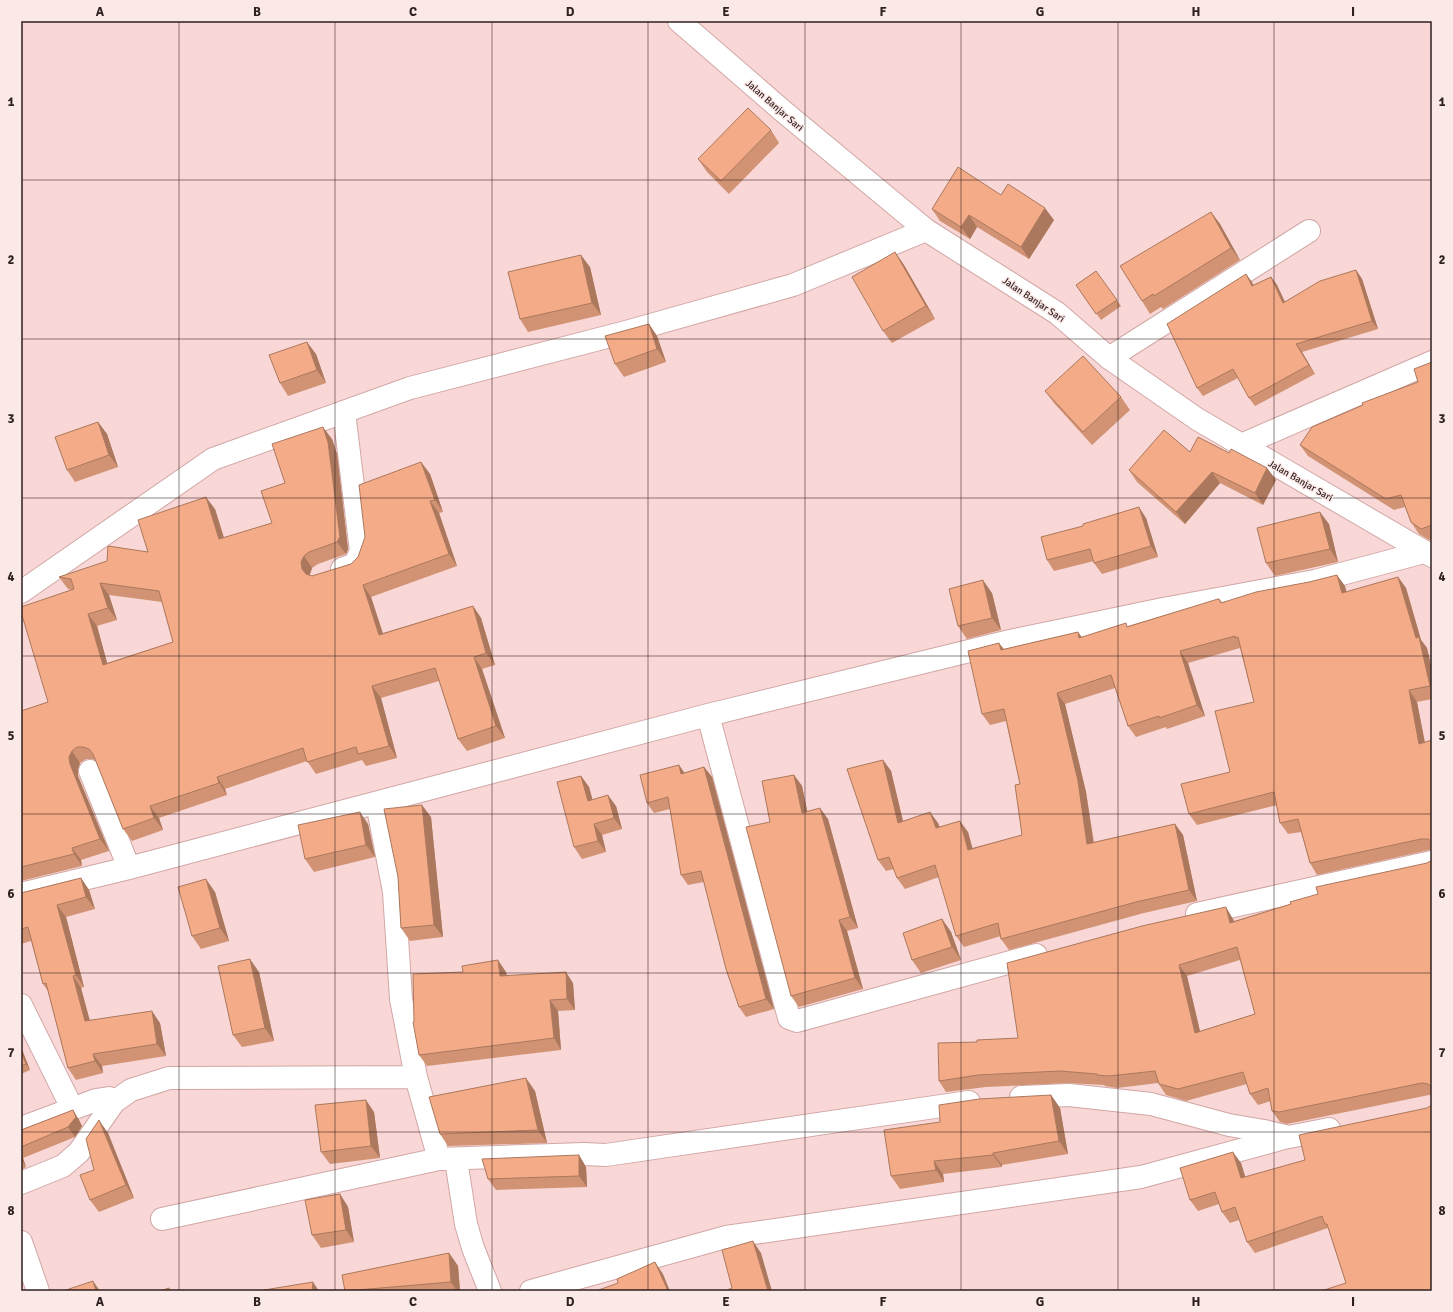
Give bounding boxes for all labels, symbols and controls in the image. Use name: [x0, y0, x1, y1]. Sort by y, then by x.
text: A: [96, 4, 105, 20]
text: B: [253, 4, 261, 20]
text: C: [409, 4, 417, 20]
text: D: [566, 4, 575, 20]
text: E: [722, 4, 730, 20]
text: F: [880, 4, 887, 20]
text: G: [1036, 4, 1044, 20]
text: H: [1192, 4, 1200, 20]
text: I: [1351, 4, 1355, 20]
street label: Jalan Banjar Sari: [743, 77, 806, 134]
text: 1: [7, 94, 15, 110]
text: 1: [1438, 94, 1446, 110]
text: 2: [7, 252, 15, 268]
text: 2: [1438, 252, 1446, 268]
street label: Jalan Banjar Sari: [1000, 275, 1067, 325]
text: 3: [7, 411, 15, 427]
text: 3: [1438, 411, 1446, 427]
street label: Jalan Banjar Sari: [1266, 458, 1335, 504]
text: 4: [7, 569, 15, 585]
text: 4: [1438, 569, 1446, 585]
text: 5: [7, 728, 15, 744]
text: 5: [1438, 728, 1446, 744]
text: 6: [7, 886, 15, 902]
text: 6: [1438, 886, 1446, 902]
text: 7: [7, 1045, 15, 1061]
text: 7: [1438, 1045, 1446, 1061]
text: 8: [7, 1203, 15, 1219]
text: 8: [1438, 1203, 1446, 1219]
text: A: [96, 1294, 105, 1310]
text: B: [253, 1294, 261, 1310]
text: C: [409, 1294, 417, 1310]
text: D: [566, 1294, 575, 1310]
text: E: [722, 1294, 730, 1310]
text: F: [880, 1294, 887, 1310]
text: G: [1036, 1294, 1044, 1310]
text: H: [1192, 1294, 1200, 1310]
text: I: [1351, 1294, 1355, 1310]

